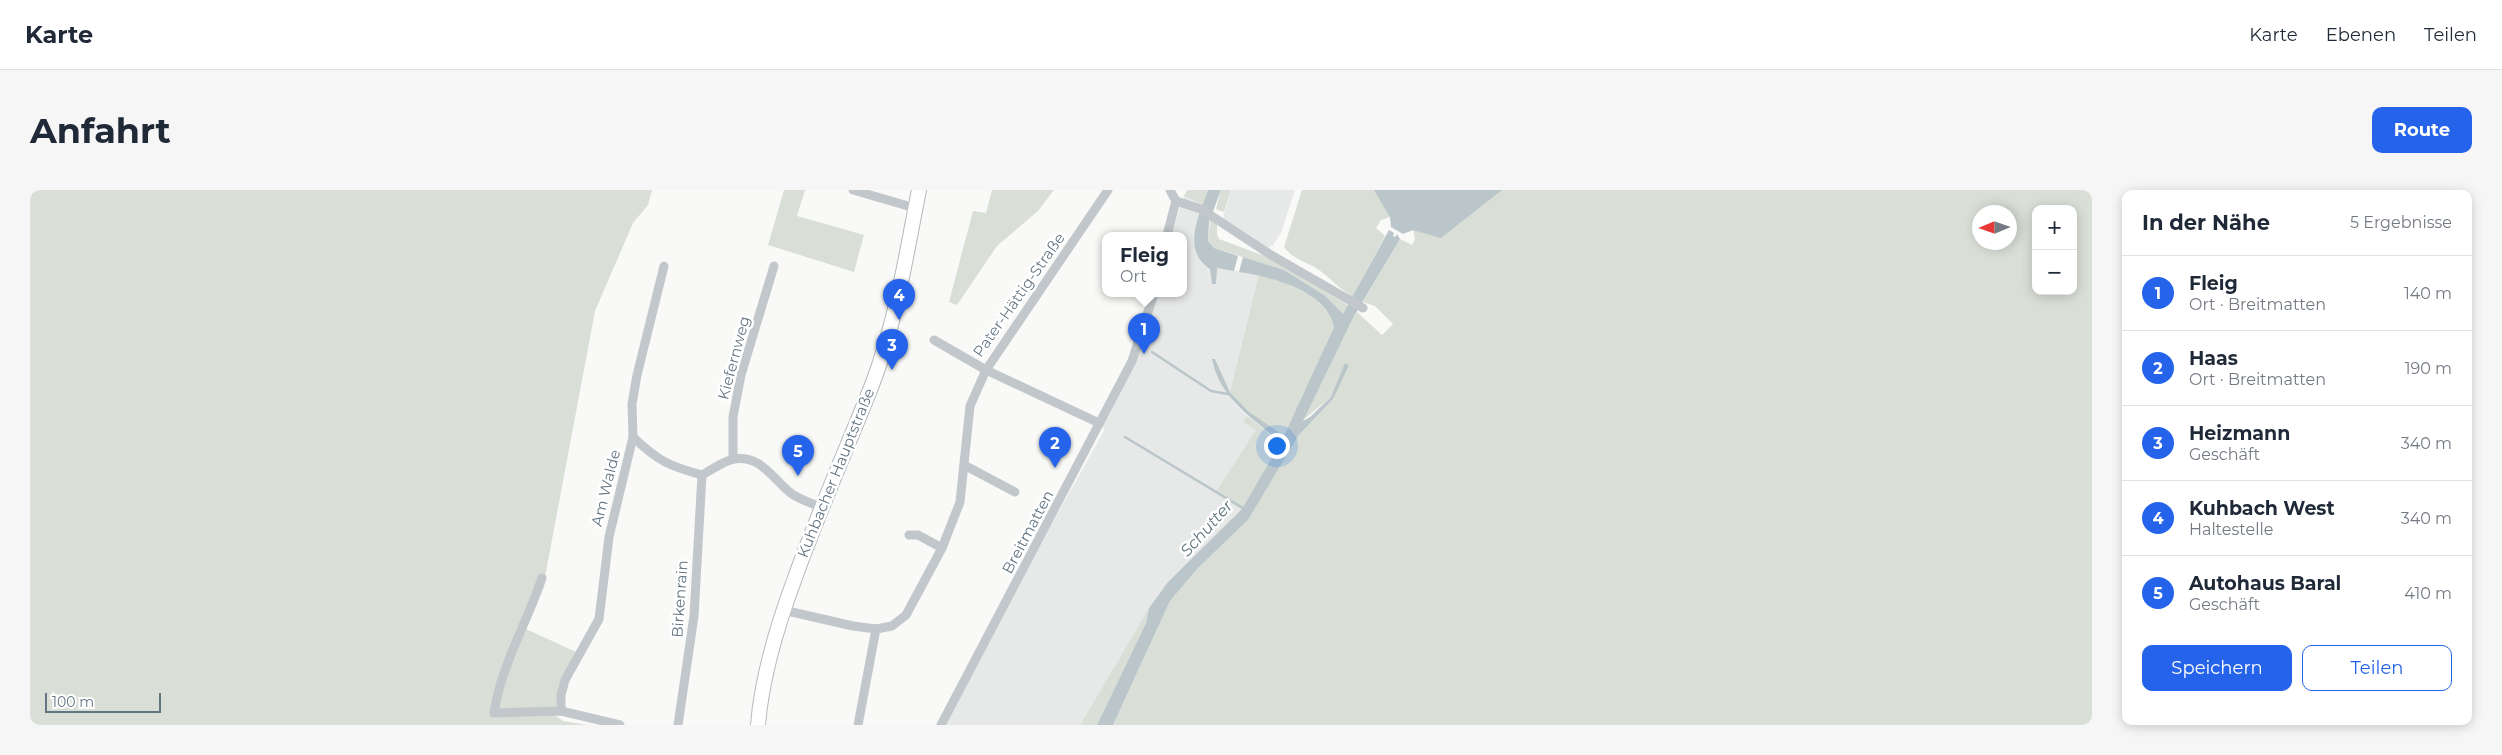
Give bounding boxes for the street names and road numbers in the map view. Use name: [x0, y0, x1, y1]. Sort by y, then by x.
street label: Pater-Hättig-Straße: [969, 229, 1069, 360]
street label: Kiefernweg: [713, 314, 754, 402]
street label: Kuhbacher Hauptstraße: [793, 385, 878, 560]
street label: Am Walde: [587, 447, 624, 528]
street label: Breitmatten: [998, 487, 1058, 577]
street label: Birkenrain: [667, 560, 692, 638]

